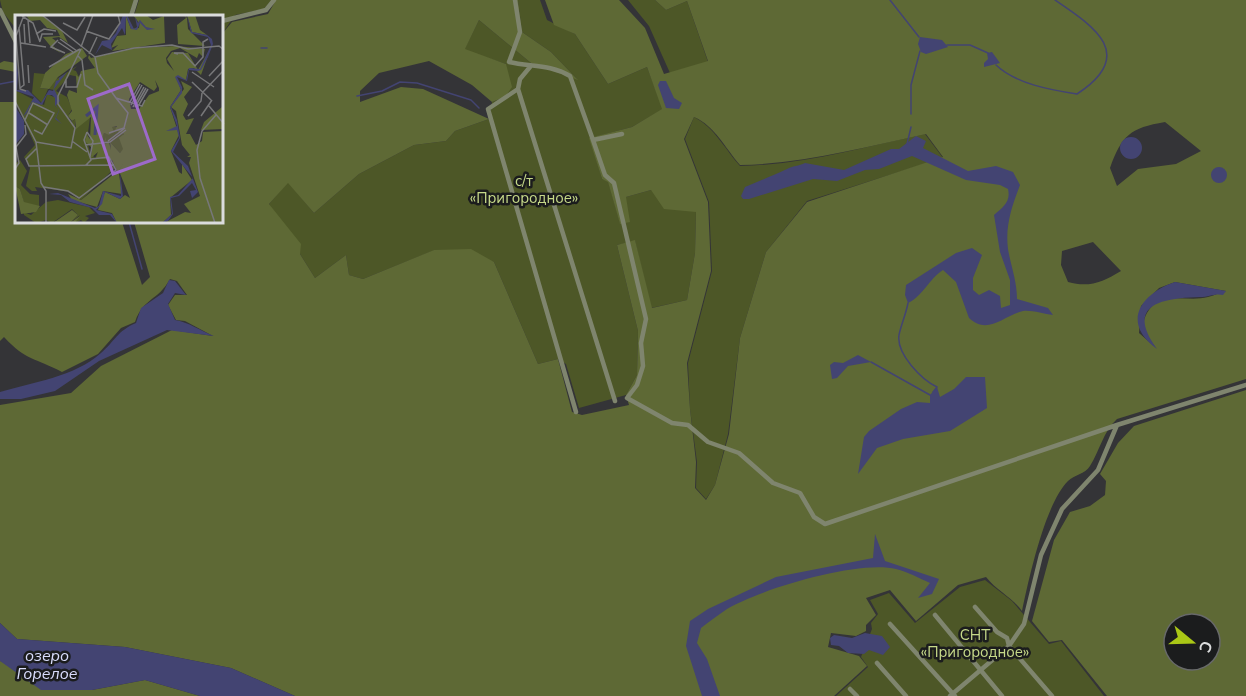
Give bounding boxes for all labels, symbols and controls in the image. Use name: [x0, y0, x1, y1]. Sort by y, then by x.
inset map: [15, 15, 224, 224]
park label: с/т «Пригородное»: [470, 171, 578, 208]
north arrow: [1162, 612, 1222, 672]
park label: СНТ «Пригородное»: [921, 625, 1029, 662]
text: С: [1193, 638, 1217, 655]
water label: озеро Горелое: [17, 645, 78, 685]

